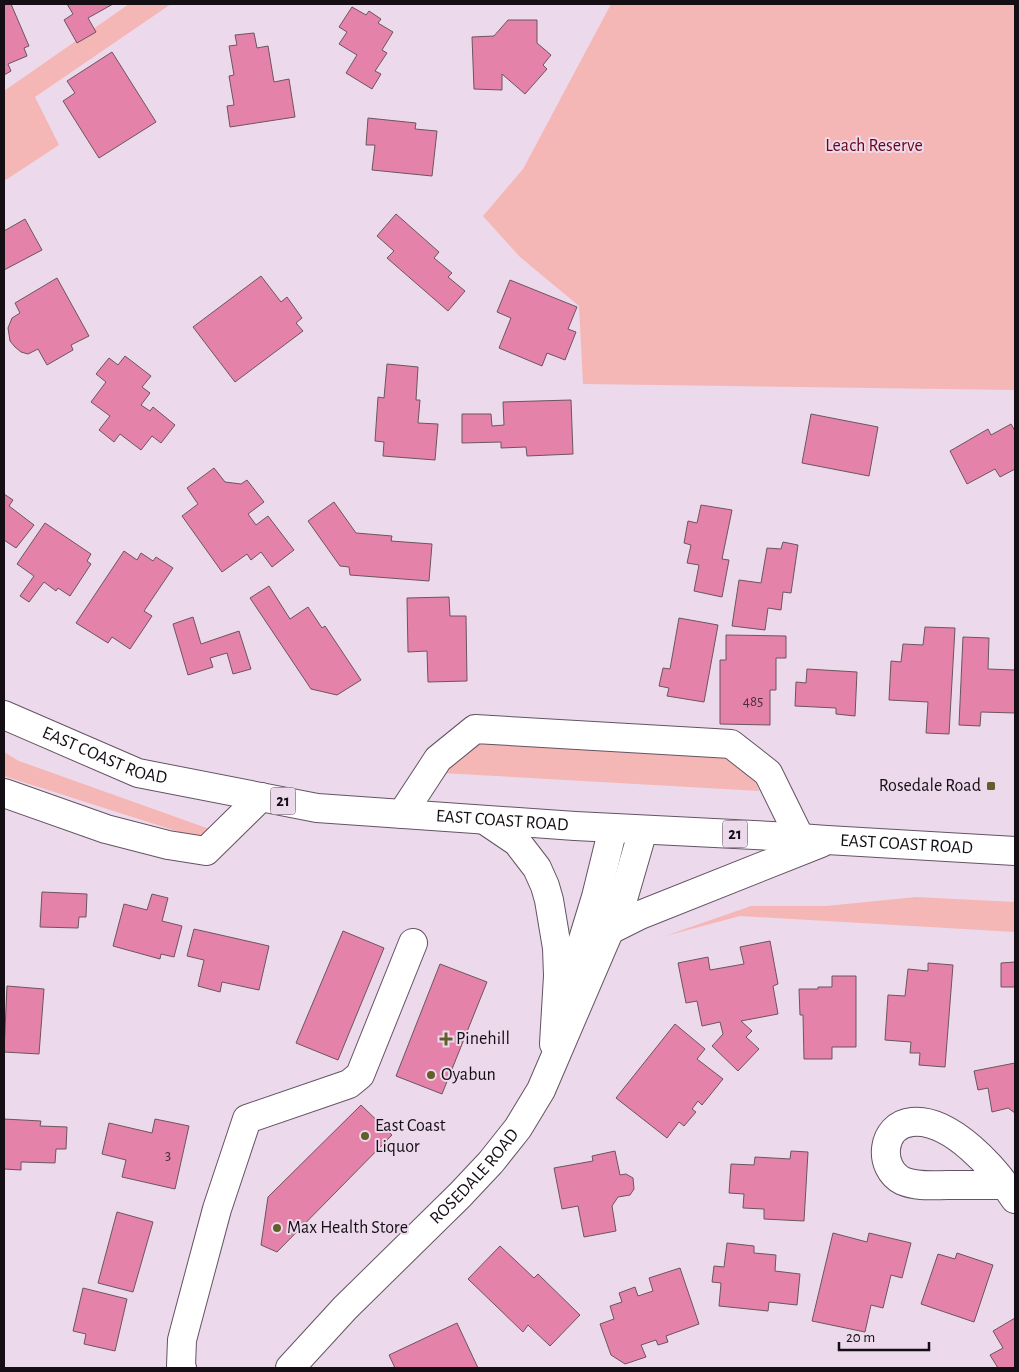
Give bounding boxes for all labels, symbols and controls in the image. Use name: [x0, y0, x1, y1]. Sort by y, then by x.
park label: Leach Reserve: [825, 137, 923, 155]
house number: 485: [743, 694, 763, 709]
street label: EAST COAST ROAD: [39, 724, 169, 788]
place label: Rosedale Road: [879, 777, 981, 795]
marker: Rosedale Road: [985, 780, 997, 792]
road number: 21: [270, 788, 296, 814]
street label: EAST COAST ROAD: [435, 807, 569, 835]
road number: 21: [722, 821, 748, 848]
street label: EAST COAST ROAD: [839, 832, 973, 858]
place label: Pinehill: [456, 1030, 510, 1048]
marker: Pinehill: [440, 1033, 452, 1045]
place label: Oyabun: [441, 1066, 496, 1084]
marker: Oyabun: [425, 1069, 437, 1081]
place label: East Coast Liquor: [375, 1117, 446, 1156]
street label: ROSEDALE ROAD: [427, 1126, 523, 1228]
marker: East Coast Liquor: [359, 1130, 371, 1142]
house number: 3: [165, 1148, 171, 1163]
place label: Max Health Store: [287, 1219, 408, 1237]
marker: Max Health Store: [271, 1222, 283, 1234]
scale bar: [839, 1320, 929, 1352]
text: 20 m: [846, 1330, 875, 1345]

